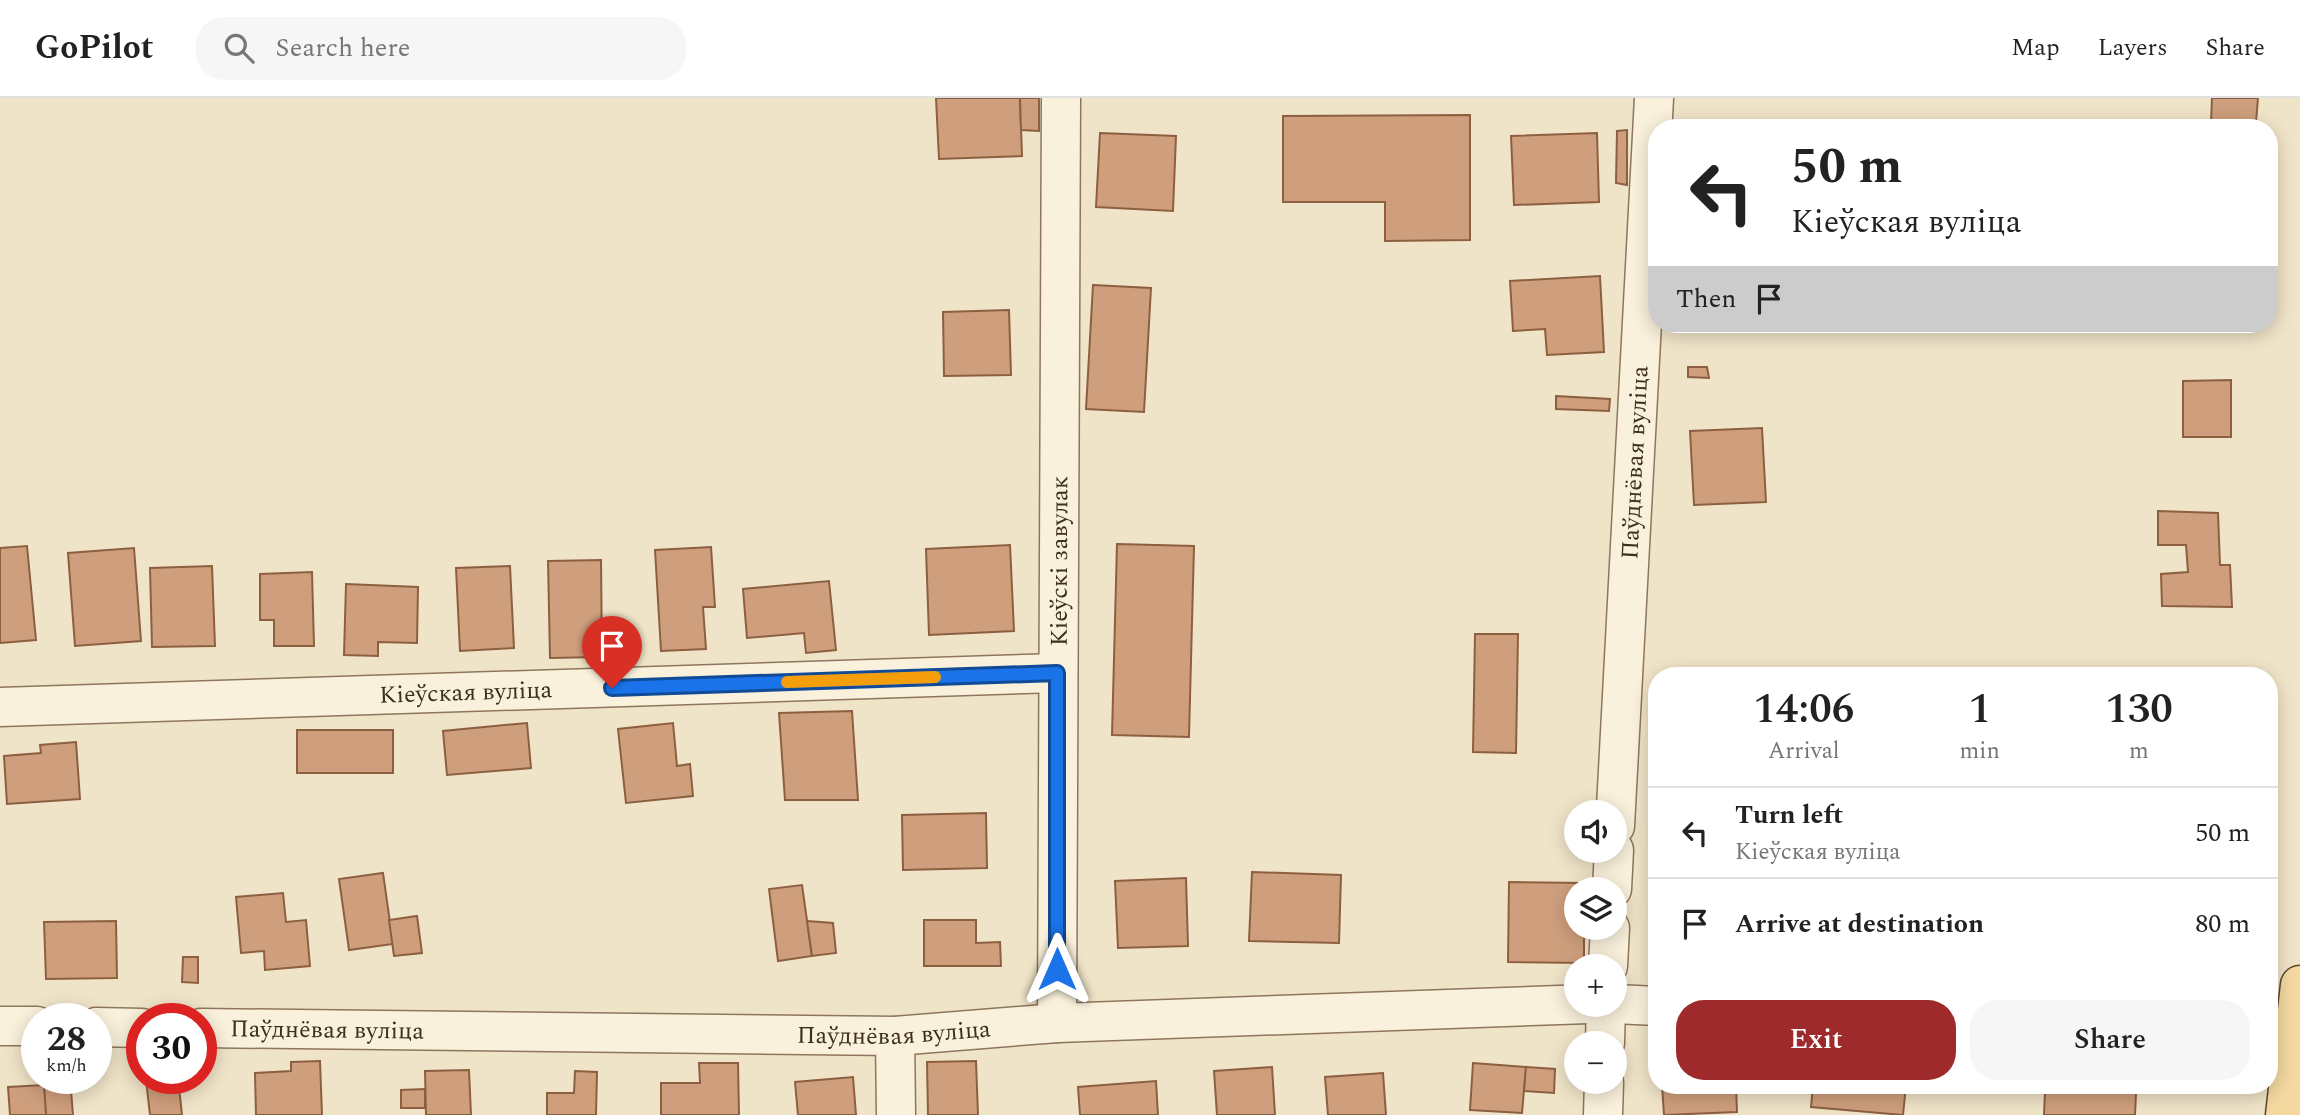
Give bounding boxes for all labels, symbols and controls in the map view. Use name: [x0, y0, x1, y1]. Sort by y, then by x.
search box: [196, 17, 686, 80]
text: GoPilot: [35, 23, 154, 73]
text: Search here: [276, 28, 410, 68]
icon: search: [220, 29, 258, 67]
text: Map: [2011, 30, 2060, 66]
text: Layers: [2098, 30, 2168, 66]
text: Share: [2206, 30, 2265, 66]
text: 50 m: [1791, 130, 1902, 205]
icon: left: [1676, 147, 1767, 238]
text: Кіеўская вуліца: [1791, 198, 2021, 247]
text: Then: [1676, 279, 1736, 319]
icon: arrive: [1750, 280, 1788, 318]
street label: Паўднёвая вуліца: [1612, 364, 1659, 560]
street label: Кіеўскі завулак: [1042, 476, 1078, 646]
pin: [582, 616, 642, 688]
icon: arrive: [593, 627, 631, 665]
street label: Кіеўская вуліца: [379, 672, 553, 714]
text: 14:06: [1753, 678, 1854, 741]
text: 1: [1968, 678, 1991, 741]
text: 130: [2105, 678, 2173, 741]
text: Arrival: [1768, 734, 1840, 769]
text: min: [1960, 734, 2000, 769]
text: m: [2129, 734, 2149, 769]
text: Turn left: [1735, 795, 1843, 835]
map controls: [1564, 800, 1627, 1094]
button: sound: [1564, 800, 1627, 863]
text: 50 m: [2195, 813, 2250, 853]
icon: left: [1676, 814, 1714, 852]
text: Кіеўская вуліца: [1735, 835, 1901, 870]
button: layers: [1564, 877, 1627, 940]
text: Arrive at destination: [1735, 904, 1984, 944]
text: 80 m: [2195, 904, 2250, 944]
icon: arrive: [1676, 905, 1714, 943]
position arrow: [1020, 932, 1094, 1006]
button: +: [1564, 954, 1627, 1017]
button: Exit: [1676, 1000, 1956, 1080]
button: Share: [1970, 1000, 2250, 1080]
speed limit sign: 30: [126, 1003, 217, 1094]
street label: Паўднёвая вуліца: [230, 1011, 424, 1050]
street label: Паўднёвая вуліца: [797, 1011, 992, 1055]
text: 28: [47, 1013, 86, 1066]
button: −: [1564, 1031, 1627, 1094]
text: km/h: [46, 1052, 87, 1079]

